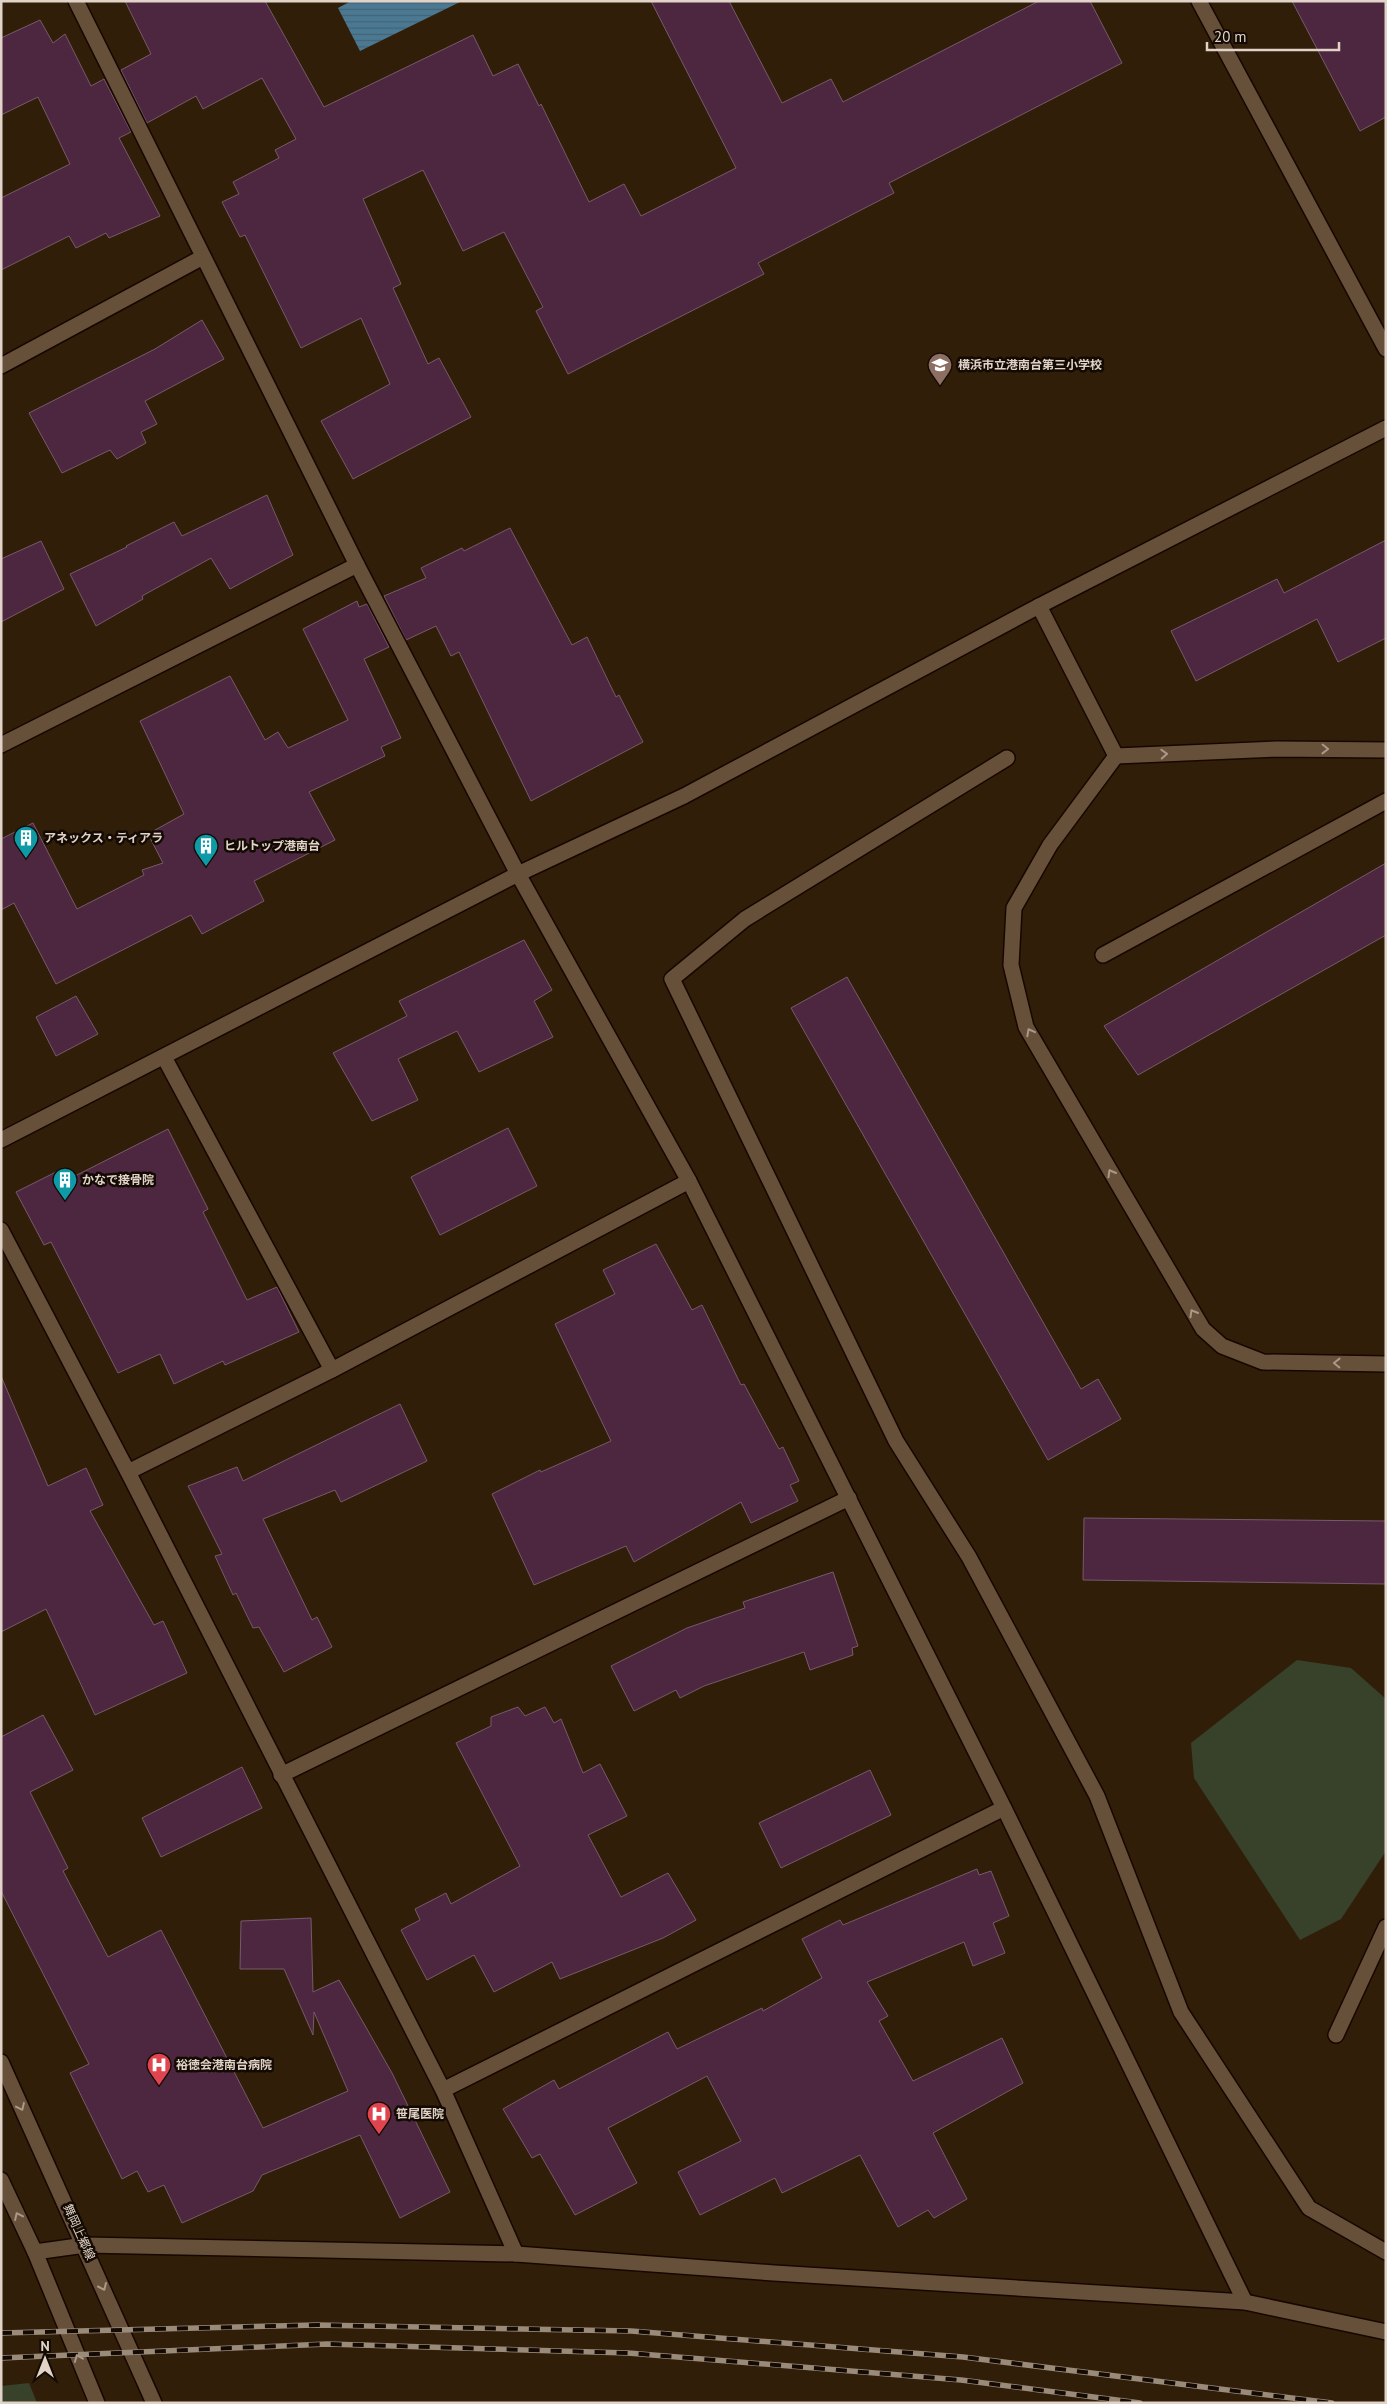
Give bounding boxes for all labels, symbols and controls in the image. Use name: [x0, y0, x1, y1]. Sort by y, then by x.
scale bar: [1207, 20, 1340, 52]
text: 20 m: [1214, 27, 1247, 46]
school or university icon: 横浜市立港南台第三小学校: [927, 352, 953, 386]
place label: 横浜市立港南台第三小学校: [958, 357, 1102, 372]
one-way arrow: [1322, 744, 1329, 754]
one-way arrow: [1161, 748, 1169, 759]
building icon: アネックス・ティアラ: [13, 825, 39, 859]
place label: アネックス・ティアラ: [44, 830, 163, 845]
building icon: ヒルトップ港南台: [193, 833, 219, 867]
place label: ヒルトップ港南台: [224, 838, 320, 853]
one-way arrow: [1026, 1028, 1036, 1037]
building icon: かなで接骨院: [52, 1167, 78, 1201]
one-way arrow: [1108, 1169, 1118, 1178]
place label: かなで接骨院: [82, 1172, 154, 1187]
one-way arrow: [1190, 1309, 1200, 1318]
one-way arrow: [1333, 1358, 1340, 1368]
hospital icon: 裕徳会港南台病院: [146, 2052, 172, 2086]
place label: 裕徳会港南台病院: [176, 2057, 272, 2072]
hospital icon: 笹尾医院: [366, 2101, 392, 2135]
one-way arrow: [15, 2102, 26, 2111]
place label: 笹尾医院: [396, 2106, 444, 2121]
street label: 舞岡上郷線: [60, 2201, 99, 2262]
one-way arrow: [14, 2212, 24, 2221]
one-way arrow: [96, 2282, 107, 2291]
north arrow: [20, 2334, 70, 2384]
text: N: [40, 2337, 50, 2355]
one-way arrow: [74, 2354, 85, 2363]

